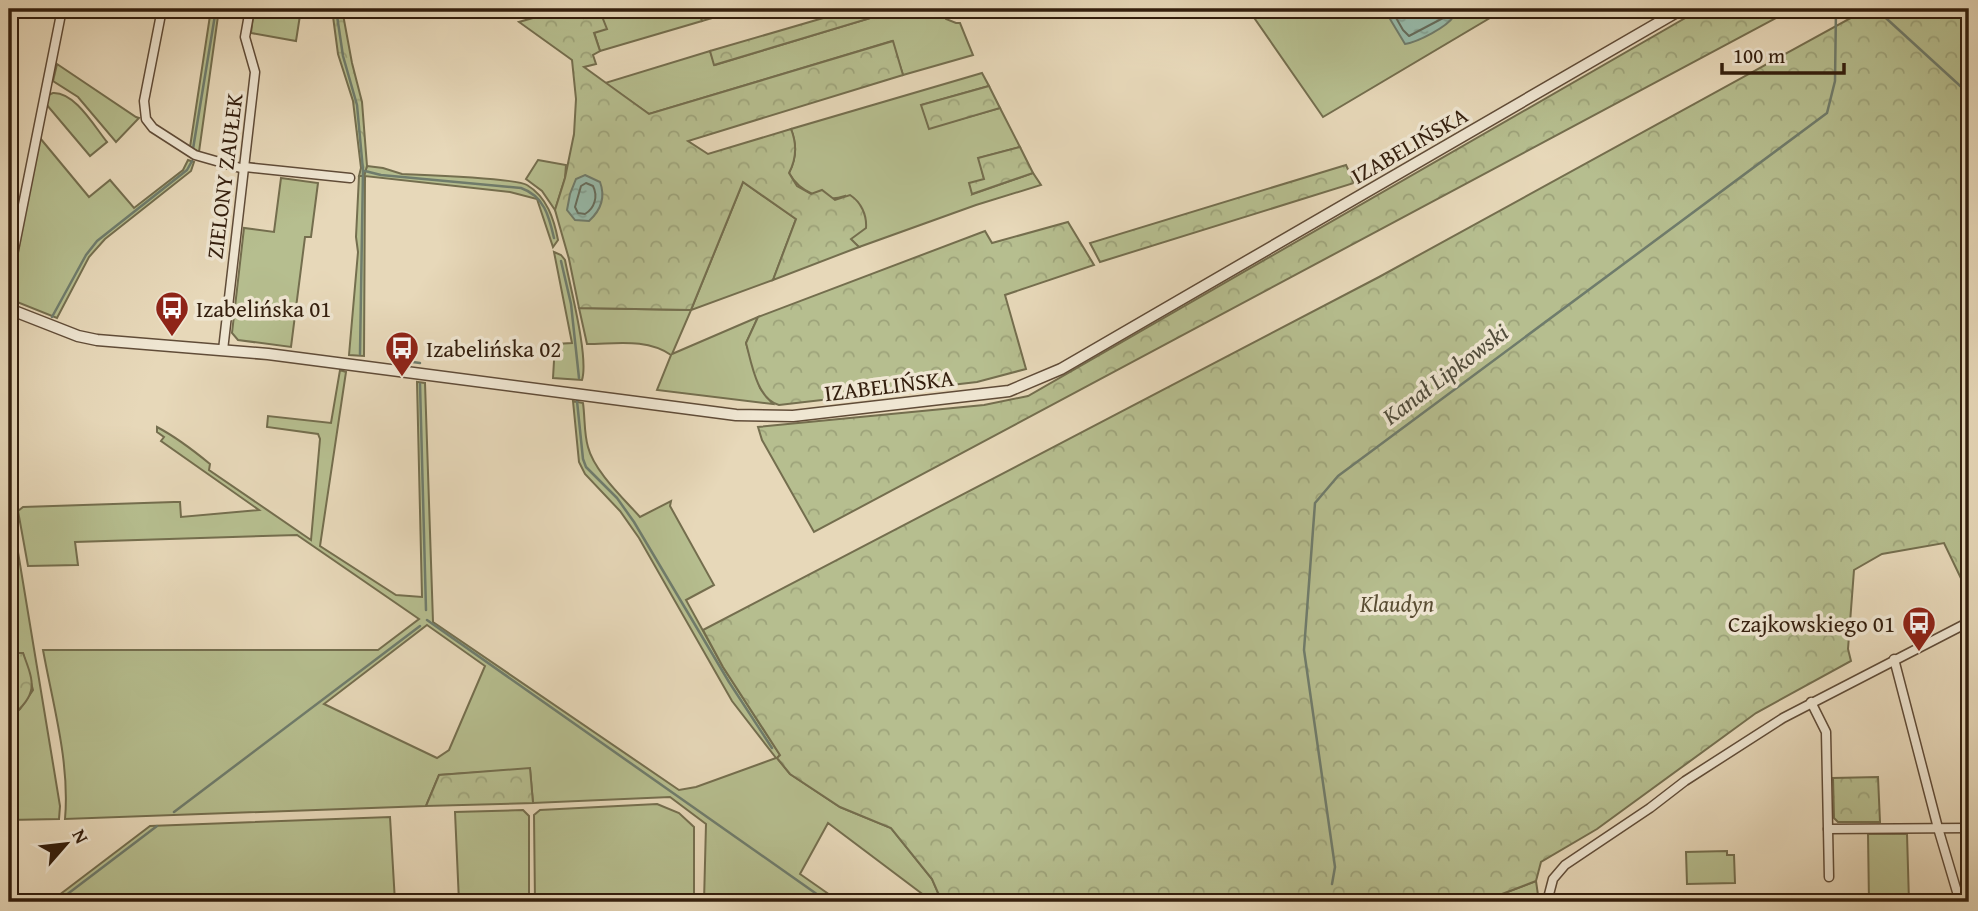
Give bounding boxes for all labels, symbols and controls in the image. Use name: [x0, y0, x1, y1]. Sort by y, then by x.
scale bar: [1722, 32, 1845, 76]
text: 100 m: [1733, 40, 1785, 71]
street label: ZIELONY ZAUŁEK: [197, 91, 251, 261]
street label: IZABELIŃSKA: [1344, 98, 1474, 192]
bus stop icon: Izabelińska 01: [153, 289, 191, 338]
place label: Izabelińska 01: [196, 292, 331, 325]
water label: Kanał Lipkowski: [1374, 315, 1515, 434]
bus stop icon: Izabelińska 02: [383, 329, 421, 378]
place label: Izabelińska 02: [426, 332, 561, 365]
street label: IZABELIŃSKA: [822, 361, 956, 409]
park label: Klaudyn: [1359, 587, 1434, 620]
bus stop icon: Czajkowskiego 01: [1900, 604, 1938, 653]
place label: Czajkowskiego 01: [1728, 607, 1895, 640]
north arrow: [32, 810, 102, 880]
text: N: [66, 824, 96, 848]

